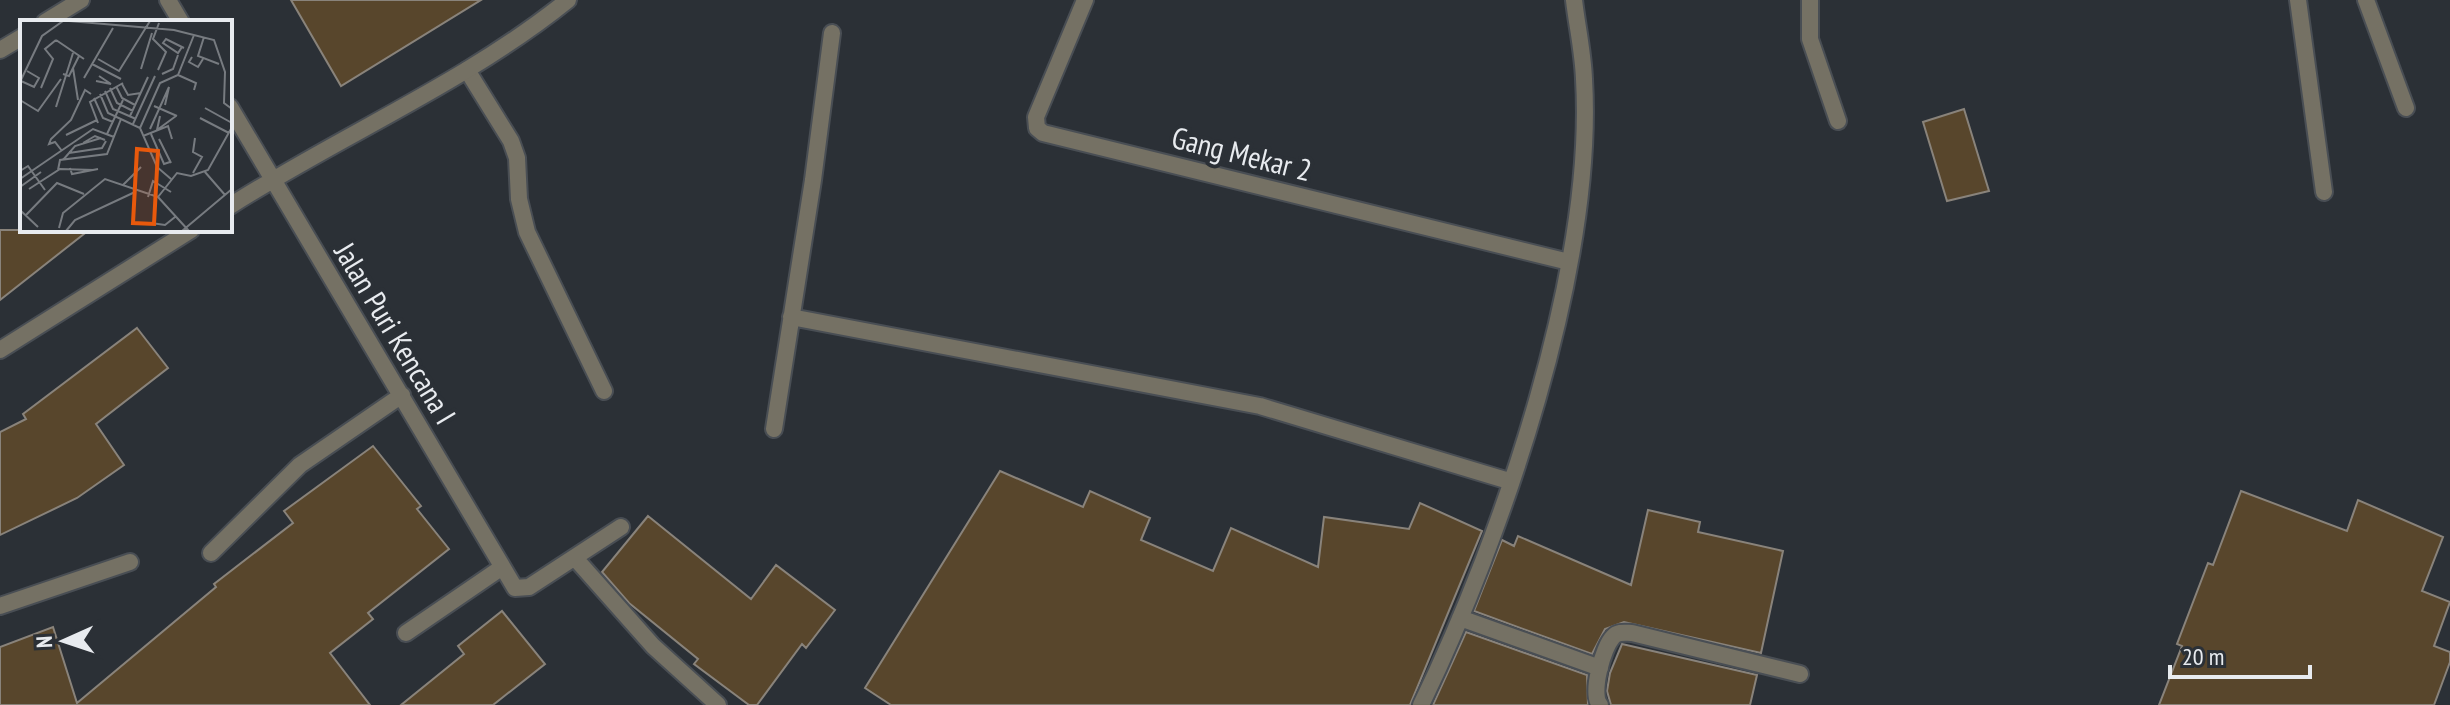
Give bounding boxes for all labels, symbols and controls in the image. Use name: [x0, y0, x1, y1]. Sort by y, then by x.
inset map: [20, 20, 232, 232]
street label: Gang Mekar 2: [1168, 117, 1316, 189]
street label: Jalan Puri Kencana I: [326, 234, 465, 431]
north arrow: [24, 601, 104, 681]
scale bar: [2170, 629, 2310, 679]
text: N: [30, 635, 58, 649]
text: 20 m: [2182, 641, 2224, 672]

